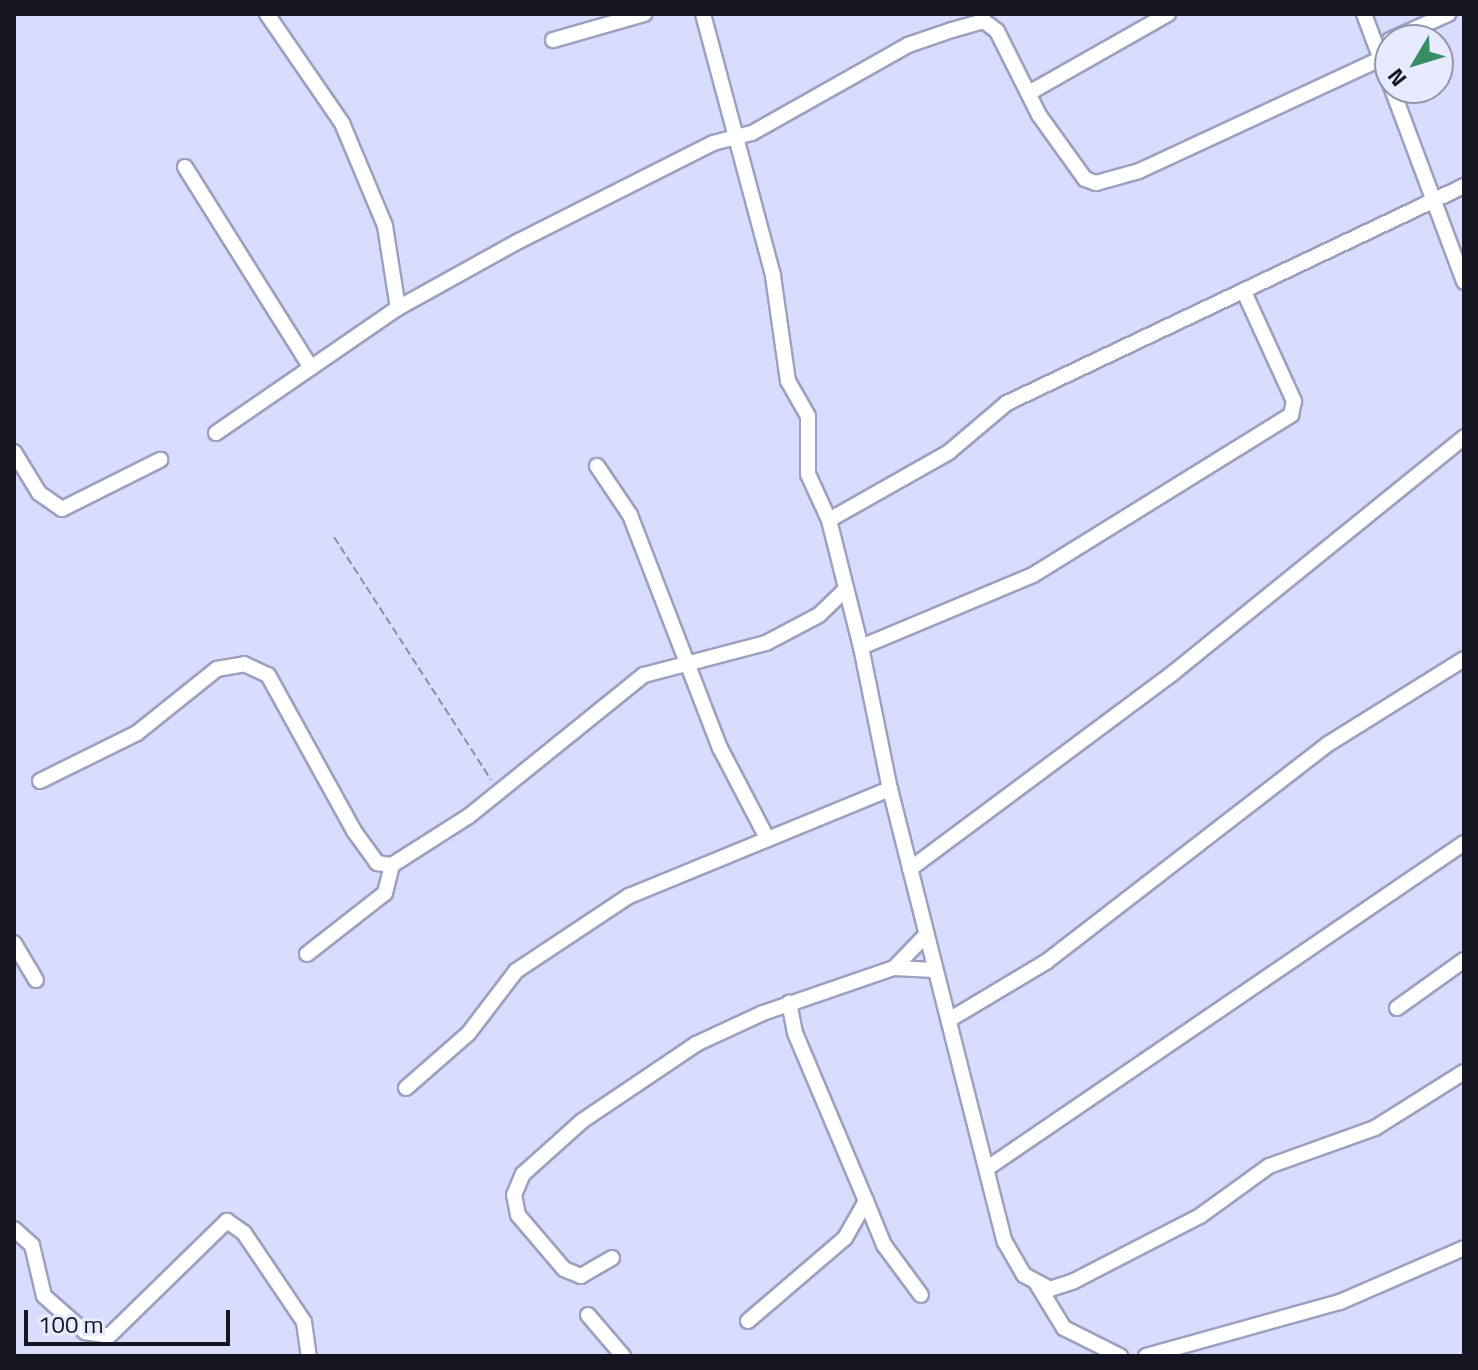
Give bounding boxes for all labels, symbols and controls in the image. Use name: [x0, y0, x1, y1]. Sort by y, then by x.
north arrow: [1374, 24, 1454, 104]
text: N: [1379, 61, 1415, 94]
scale bar: [28, 1294, 234, 1344]
text: 100 m: [38, 1306, 104, 1342]

